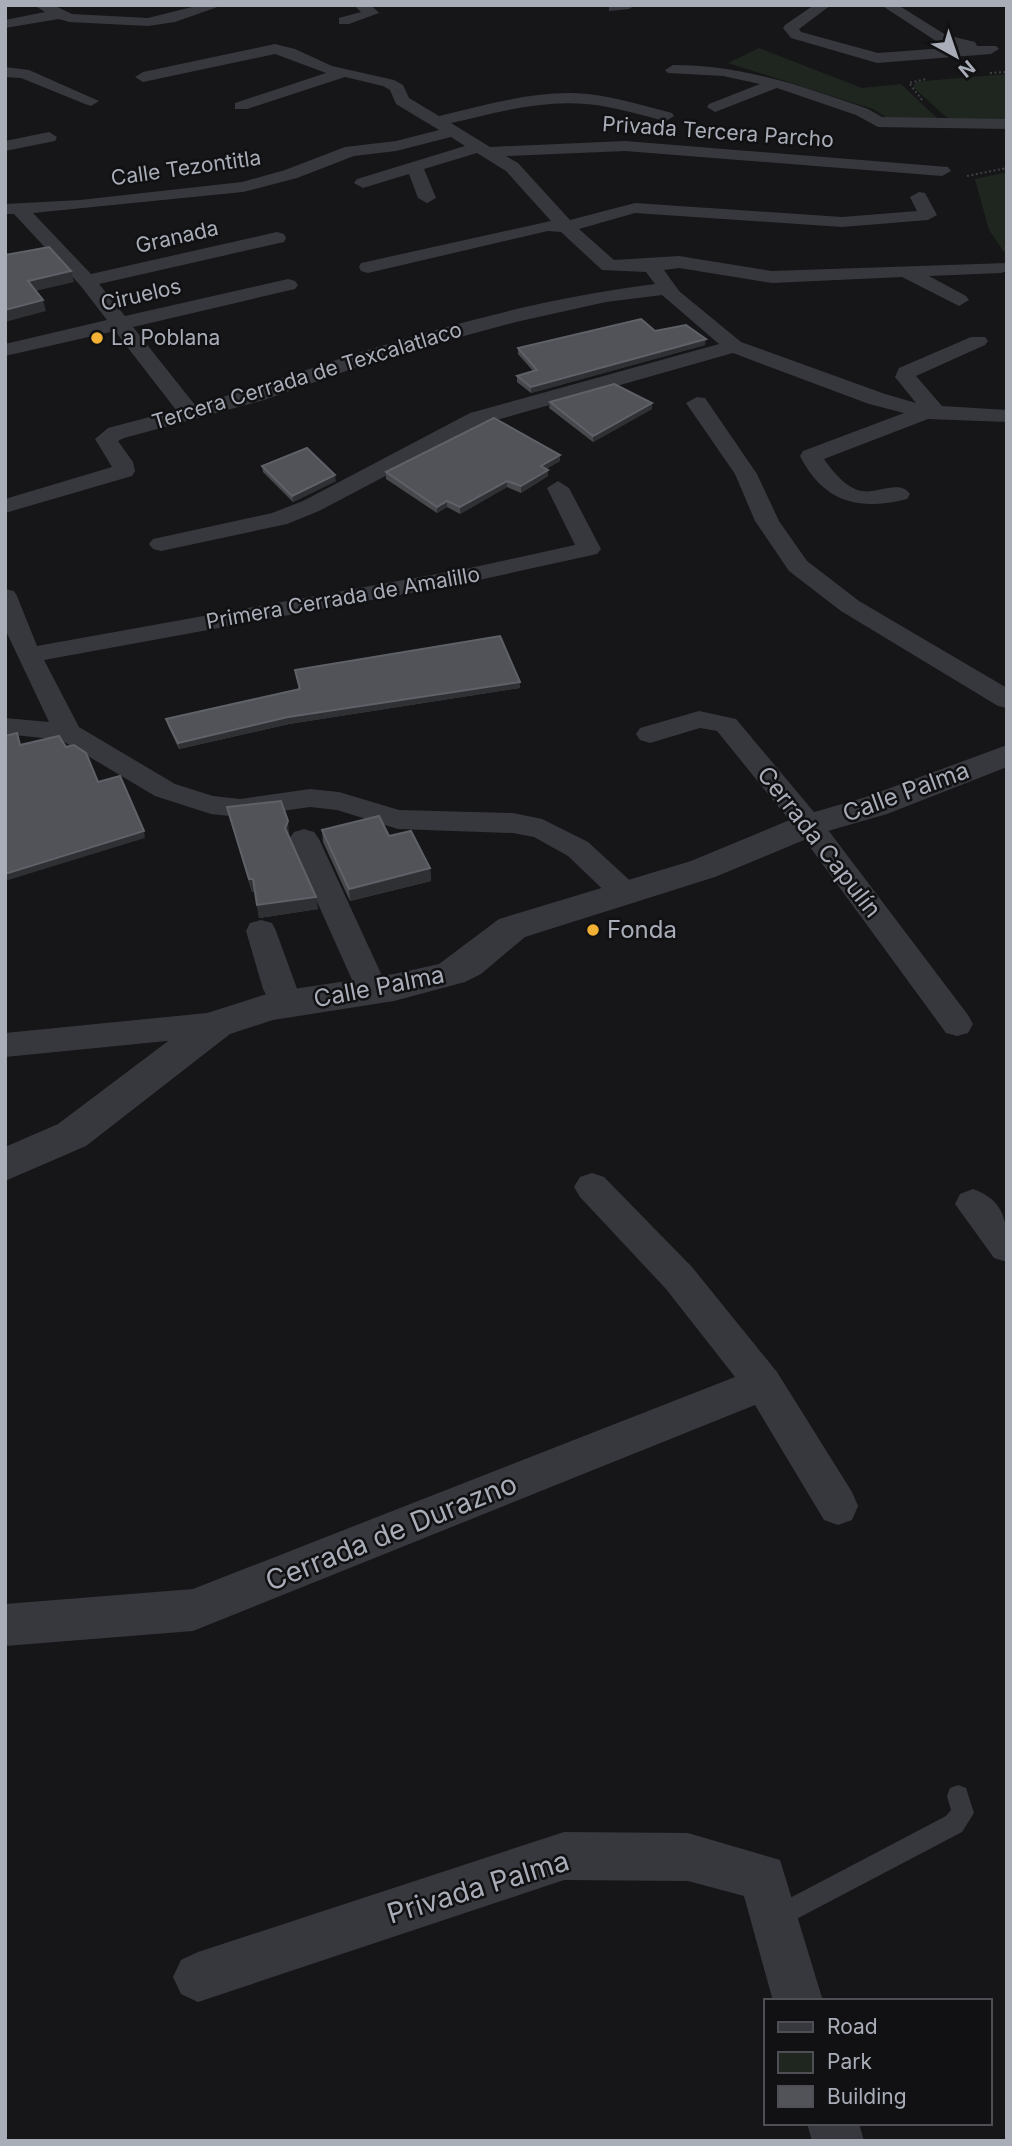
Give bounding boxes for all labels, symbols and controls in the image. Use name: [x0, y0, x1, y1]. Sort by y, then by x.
north arrow: [921, 21, 991, 91]
text: N: [954, 55, 980, 82]
street label: Privada Tercera Parcho: [601, 111, 835, 152]
street label: Calle Tezontitla: [109, 145, 263, 190]
street label: Granada: [133, 215, 221, 258]
street label: Ciruelos: [98, 273, 184, 316]
street label: Tercera Cerrada de Texcalatlaco: [149, 316, 465, 435]
place label: La Poblana: [111, 325, 220, 350]
marker: La Poblana: [89, 330, 105, 346]
street label: Primera Cerrada de Amalillo: [204, 561, 482, 634]
street label: Calle Palma: [839, 755, 973, 828]
street label: Cerrada Capulín: [751, 760, 887, 923]
place label: Fonda: [607, 915, 677, 944]
marker: Fonda: [585, 922, 601, 938]
street label: Calle Palma: [311, 960, 447, 1013]
street label: Cerrada de Durazno: [260, 1466, 522, 1598]
street label: Privada Palma: [383, 1843, 573, 1931]
legend: [764, 1999, 991, 2125]
text: Road: [827, 2014, 878, 2039]
text: Park: [827, 2049, 872, 2074]
text: Building: [827, 2084, 907, 2109]

